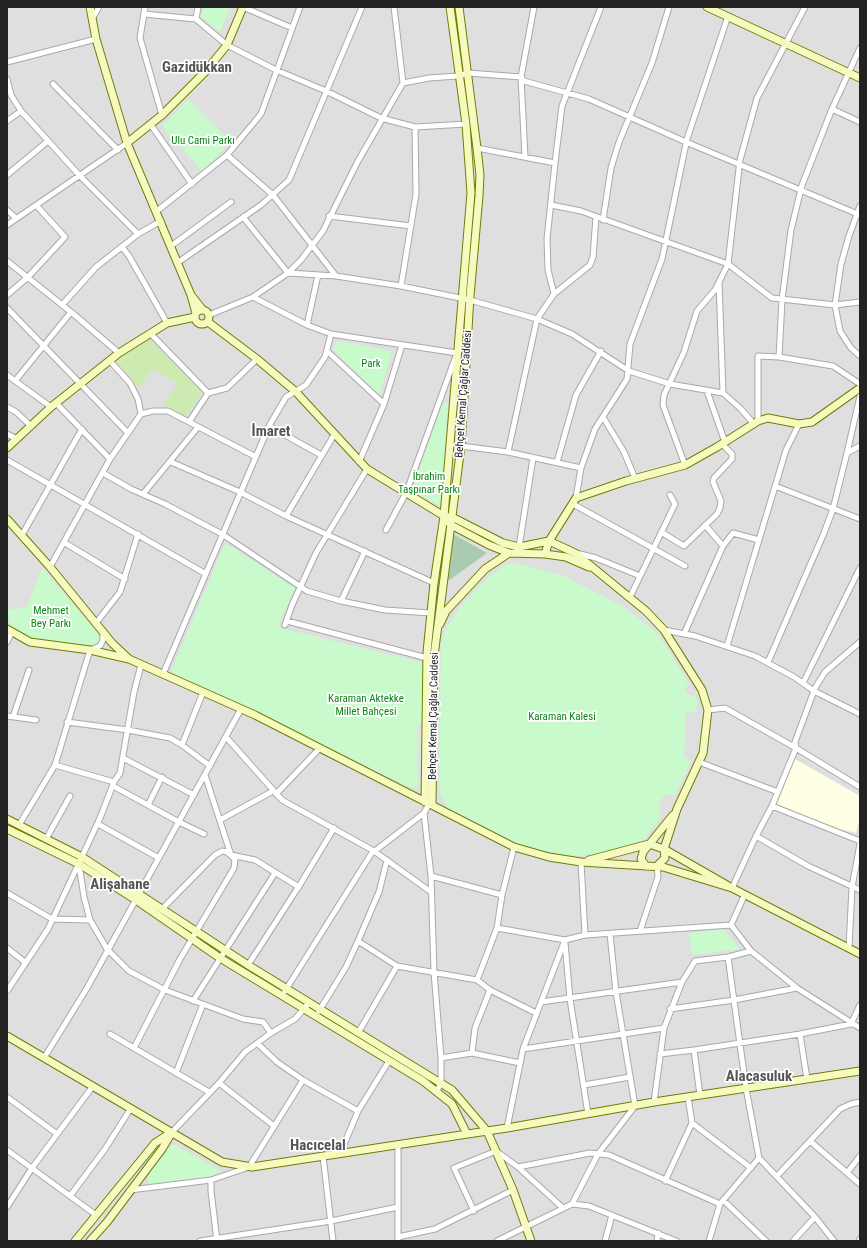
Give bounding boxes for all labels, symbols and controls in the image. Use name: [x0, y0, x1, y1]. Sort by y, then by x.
district label: Gazidükkan: [162, 59, 232, 77]
park label: Ulu Cami Parkı: [171, 134, 235, 148]
street label: Behçet Kemal Çağlar Caddesi: [453, 330, 475, 458]
park label: Park: [361, 357, 381, 371]
district label: İmaret: [252, 423, 290, 441]
park label: İbrahim Taşpınar Parkı: [398, 470, 460, 496]
park label: Mehmet Bey Parkı: [31, 604, 71, 630]
street label: Behçet Kemal Çağlar Caddesi: [426, 652, 442, 780]
park label: Karaman Aktekke Millet Bahçesi: [328, 692, 404, 718]
park label: Karaman Kalesi: [528, 710, 596, 724]
district label: Alişahane: [90, 876, 150, 894]
district label: Alacasuluk: [726, 1068, 792, 1086]
district label: Hacıcelal: [290, 1137, 346, 1155]

